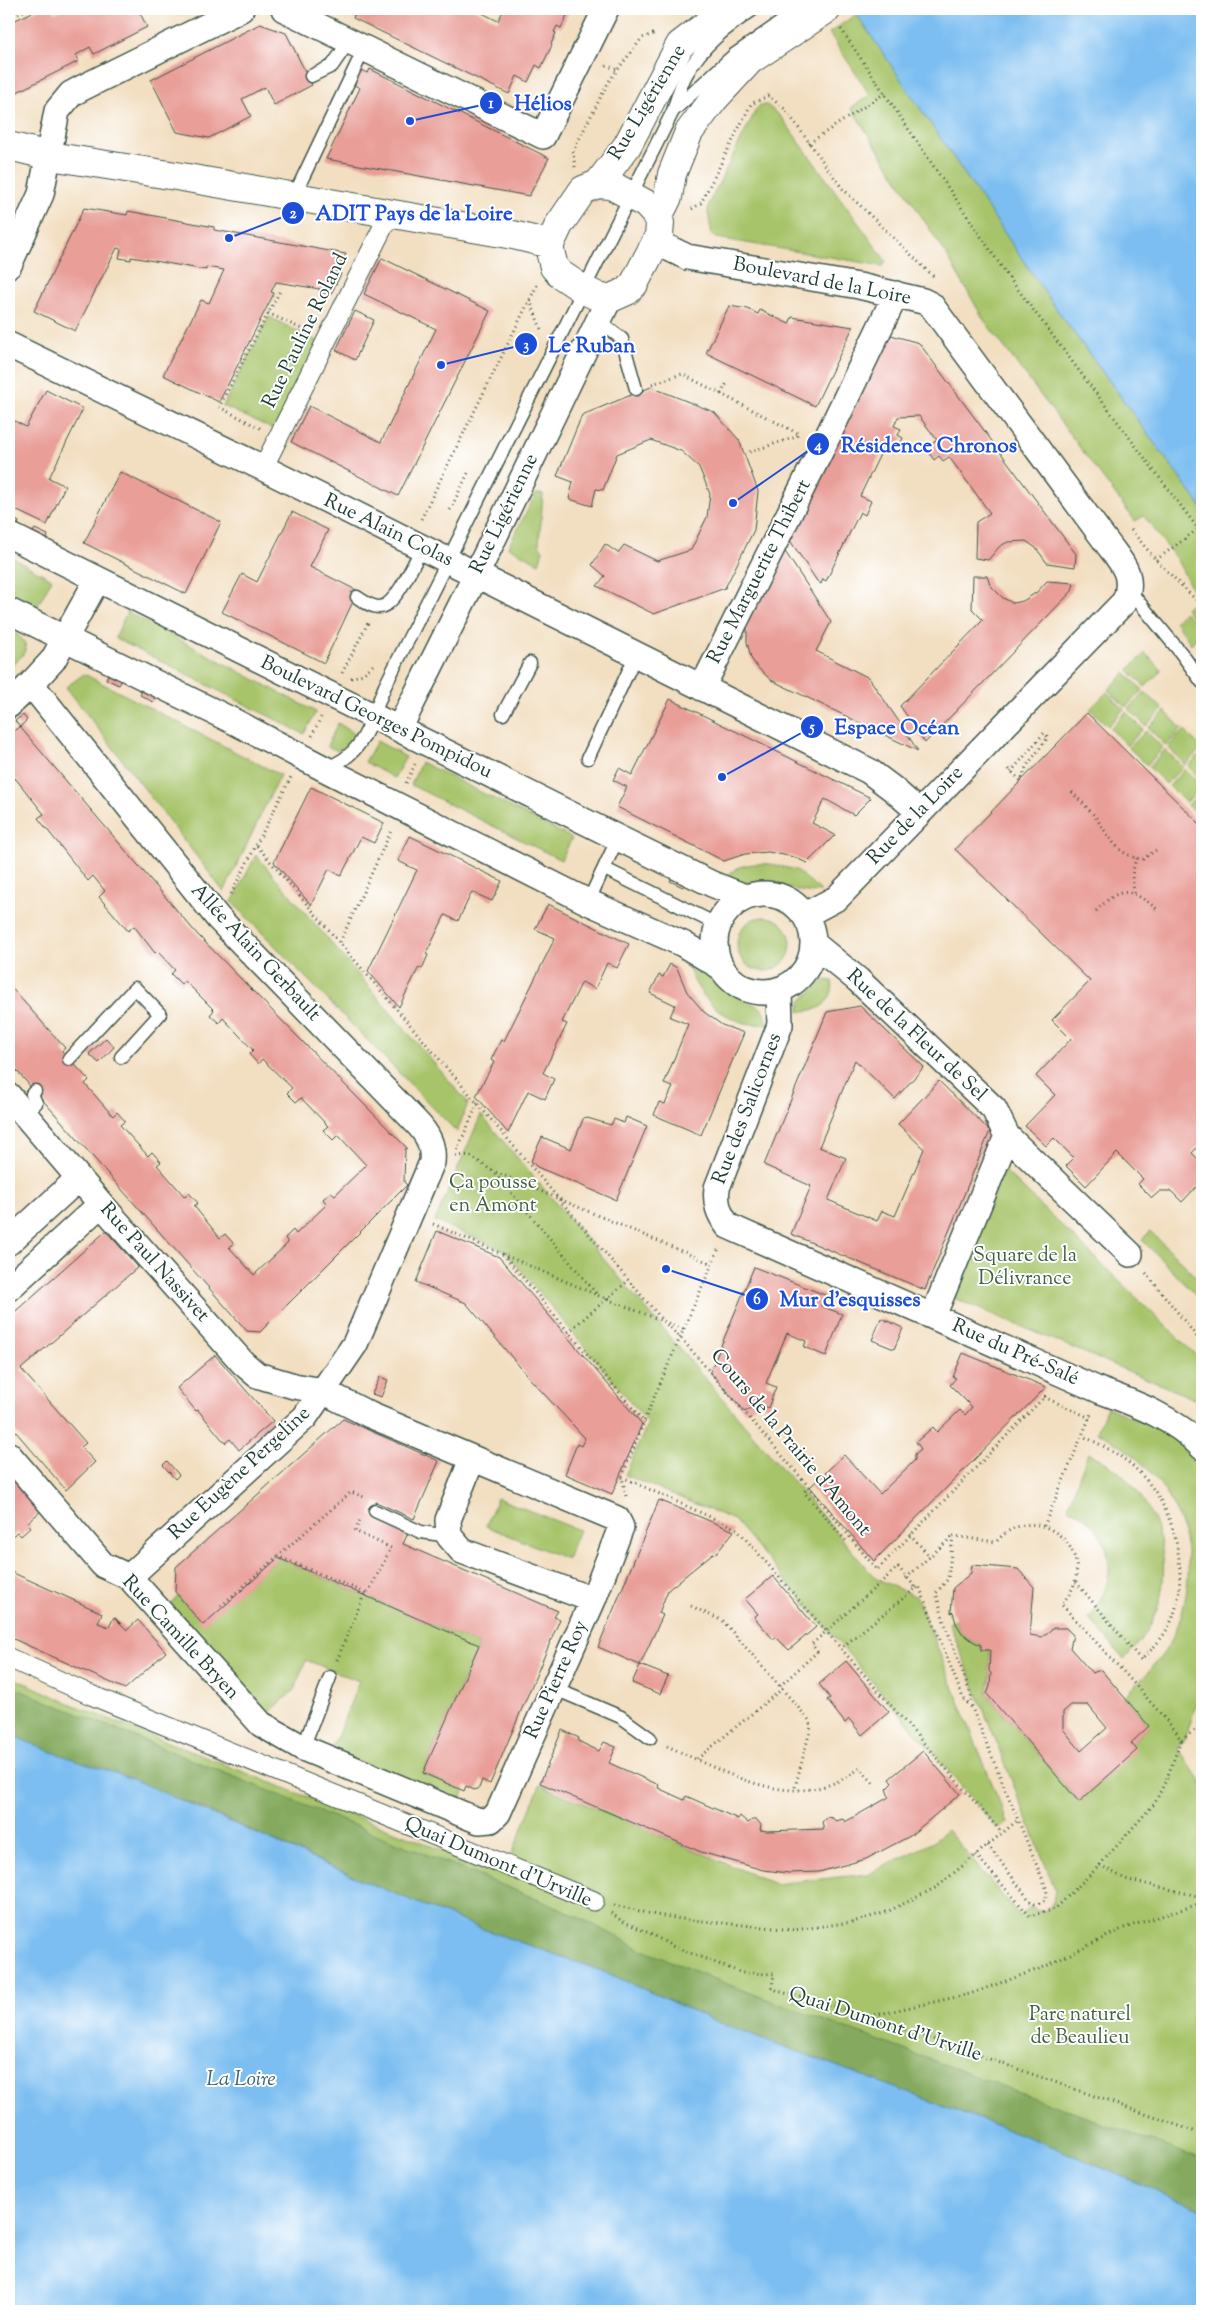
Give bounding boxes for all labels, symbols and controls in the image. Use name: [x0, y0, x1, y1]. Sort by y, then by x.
street label: Rue Ligérienne: [602, 40, 694, 166]
callout: Hélios: [479, 85, 581, 121]
text: Hélios: [514, 90, 572, 120]
text: 1: [488, 94, 494, 115]
callout: ADIT Pays de la Loire: [280, 195, 523, 231]
text: ADIT Pays de la Loire: [315, 200, 513, 230]
text: 2: [289, 204, 297, 225]
street label: Rue Pauline Roland: [256, 249, 356, 413]
street label: Boulevard de la Loire: [730, 250, 914, 314]
callout: Le Ruban: [514, 326, 646, 362]
text: Le Ruban: [549, 332, 636, 362]
text: 3: [523, 336, 529, 357]
callout: Résidence Chronos: [806, 426, 1027, 462]
text: Résidence Chronos: [841, 432, 1017, 462]
text: 4: [813, 436, 822, 457]
street label: Rue Ligérienne: [463, 449, 547, 579]
street label: Rue Marguerite Thibert: [701, 475, 819, 669]
street label: Rue Alain Colas: [318, 487, 458, 575]
street label: Boulevard Georges Pompidou: [255, 649, 497, 787]
callout: Espace Océan: [799, 709, 969, 745]
text: Espace Océan: [834, 714, 960, 744]
text: 5: [808, 718, 815, 739]
street label: Rue de la Loire: [861, 760, 971, 872]
street label: Allée Alain Gerbault: [183, 877, 327, 1029]
street label: Rue de la Fleur de Sel: [839, 963, 993, 1109]
street label: Rue des Salicornes: [706, 1029, 790, 1189]
park label: Ça pousse en Amont: [449, 1169, 537, 1221]
street label: Rue Paul Nassivet: [92, 1197, 216, 1329]
park label: Square de la Délivrance: [973, 1242, 1077, 1294]
callout: Mur d'esquisses: [745, 1281, 931, 1317]
text: Mur d'esquisses: [780, 1286, 920, 1316]
text: 6: [753, 1290, 761, 1311]
street label: Rue du Pré-Salé: [947, 1312, 1083, 1394]
street label: Cours de la Prairie d'Amont: [703, 1343, 878, 1543]
street label: Rue Eugène Pergeline: [162, 1400, 318, 1548]
street label: Rue Camille Bryen: [114, 1569, 246, 1707]
street label: Rue Pierre Roy: [518, 1616, 596, 1744]
street label: Quai Dumont d'Urville: [400, 1810, 596, 1916]
street label: Quai Dumont d'Urville: [785, 1980, 985, 2070]
park label: Parc naturel de Beaulieu: [1029, 2001, 1132, 2053]
water label: La Loire: [206, 2065, 276, 2095]

